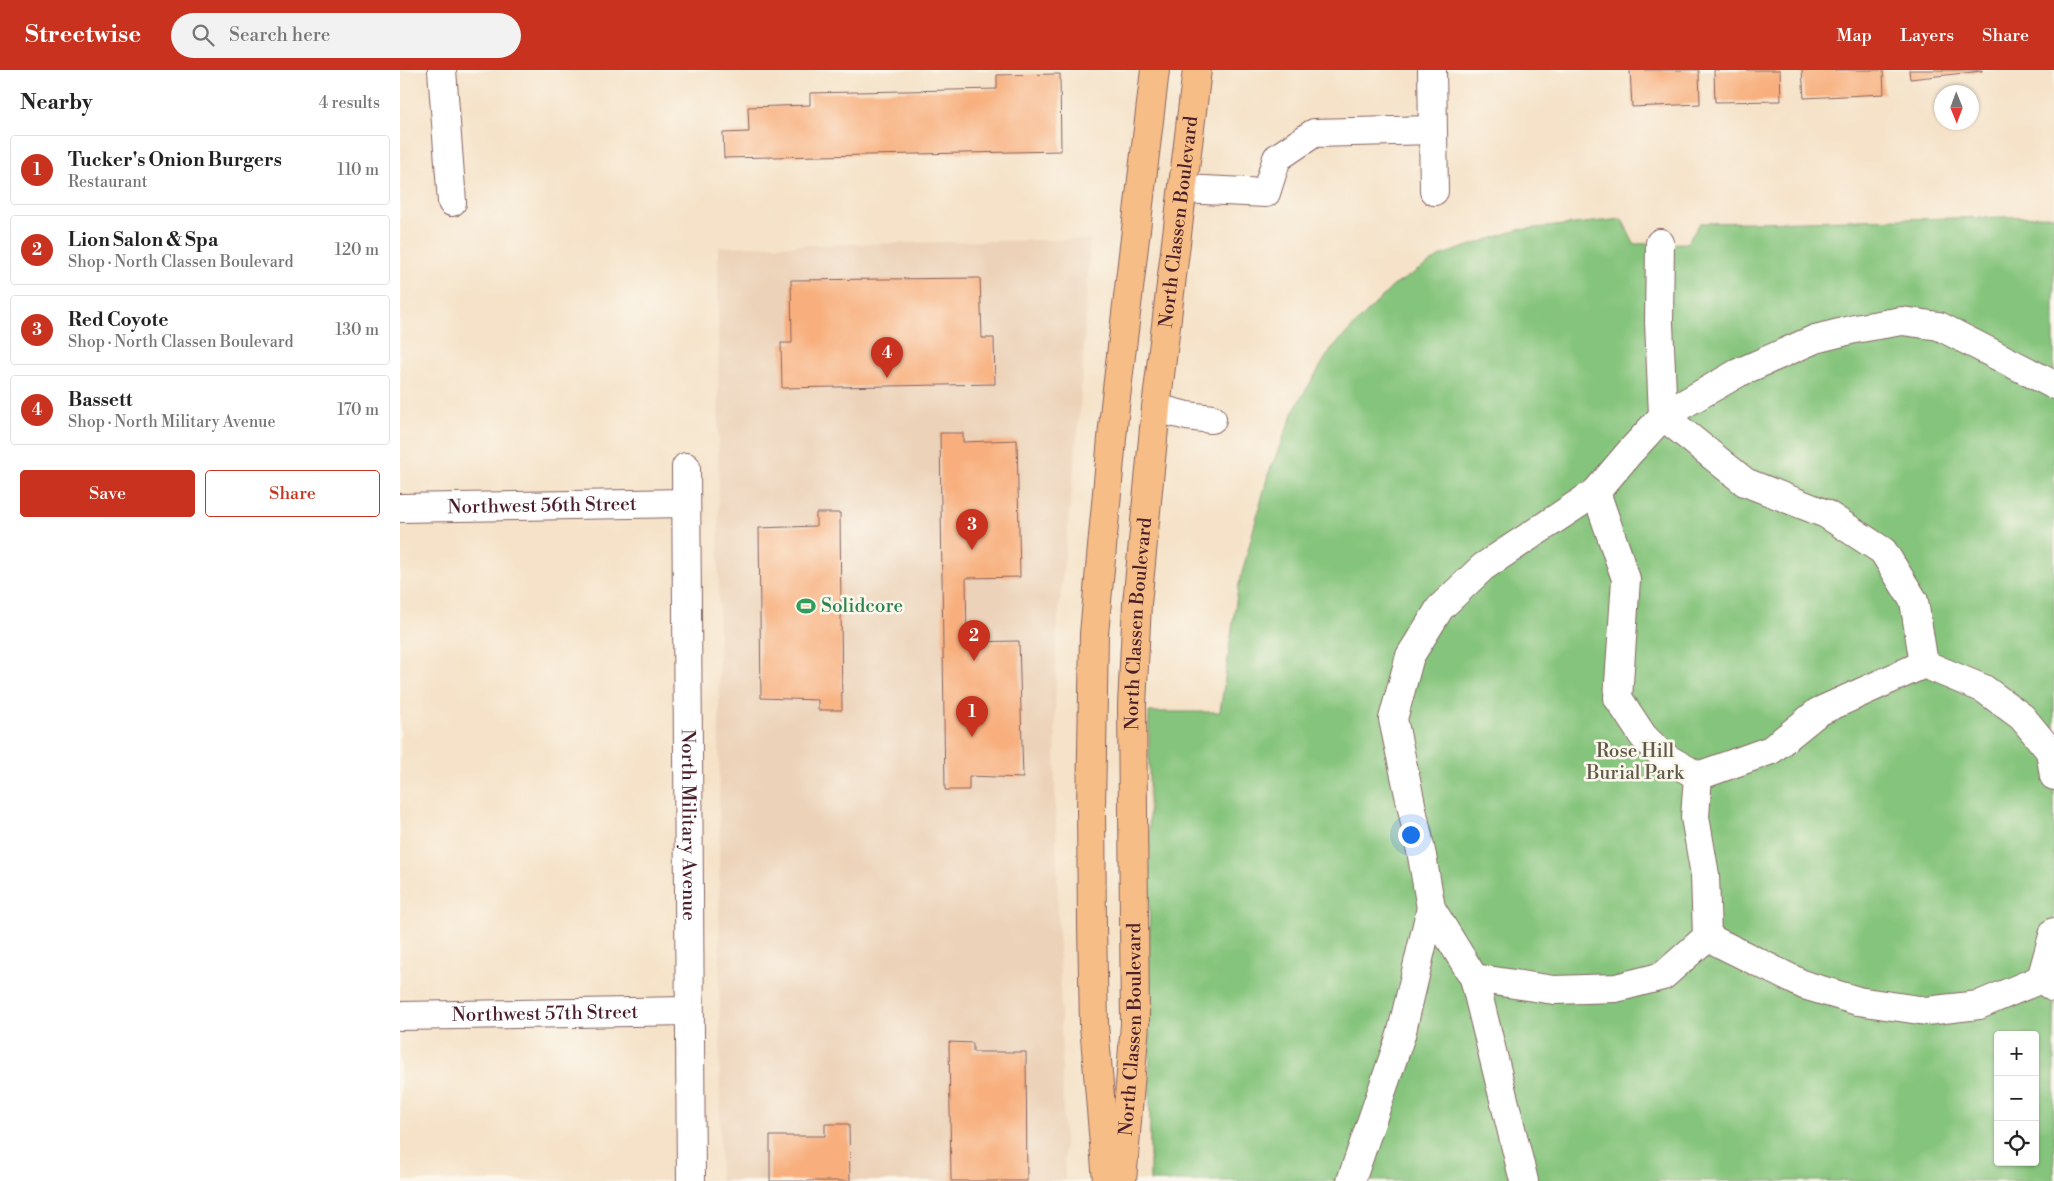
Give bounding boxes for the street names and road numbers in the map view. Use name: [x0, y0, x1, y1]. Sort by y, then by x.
street label: North Classen Boulevard: [1154, 114, 1203, 329]
street label: Northwest 56th Street: [447, 492, 637, 519]
street label: North Classen Boulevard: [1120, 516, 1157, 730]
street label: North Military Avenue: [676, 729, 701, 921]
street label: North Classen Boulevard: [1114, 923, 1147, 1137]
street label: Northwest 57th Street: [452, 1000, 639, 1027]

